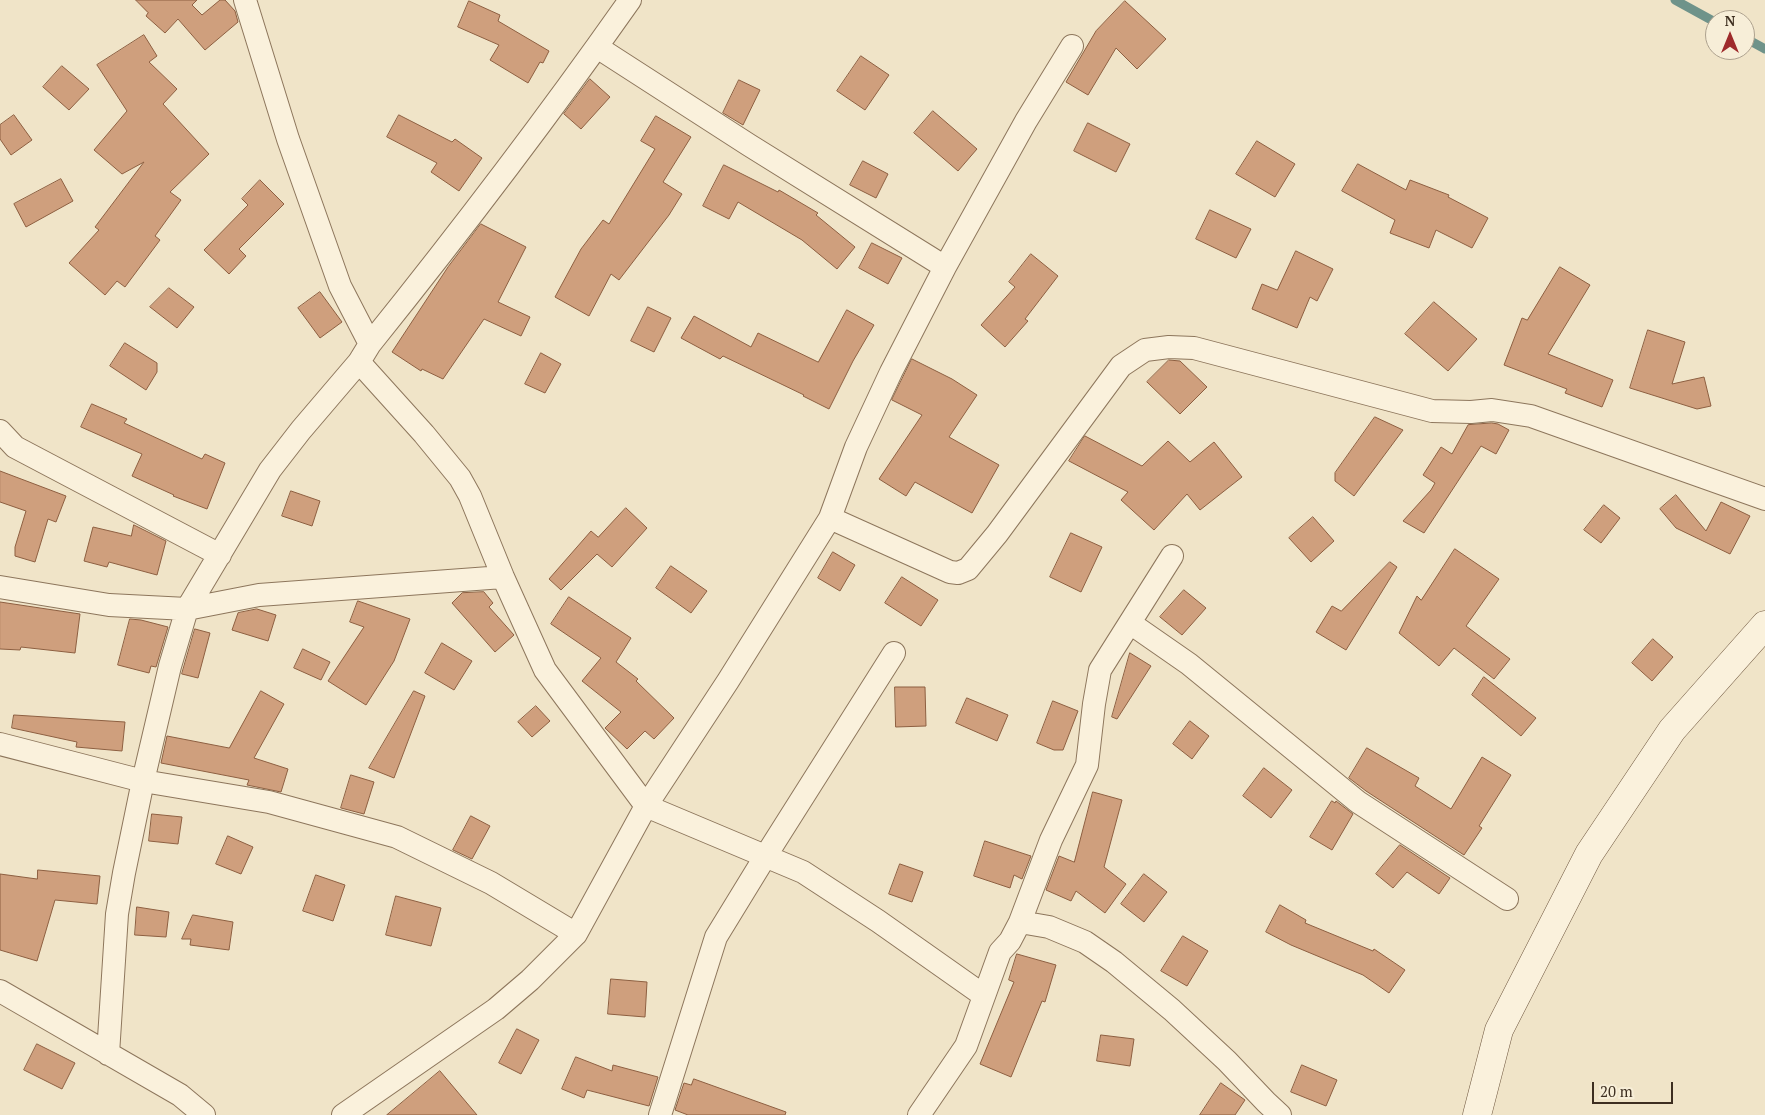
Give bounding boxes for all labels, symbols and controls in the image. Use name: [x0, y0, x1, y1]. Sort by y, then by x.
north arrow: [1705, 10, 1755, 60]
text: N: [1725, 11, 1735, 30]
scale bar: [1595, 1072, 1676, 1104]
text: 20 m: [1600, 1081, 1633, 1101]

